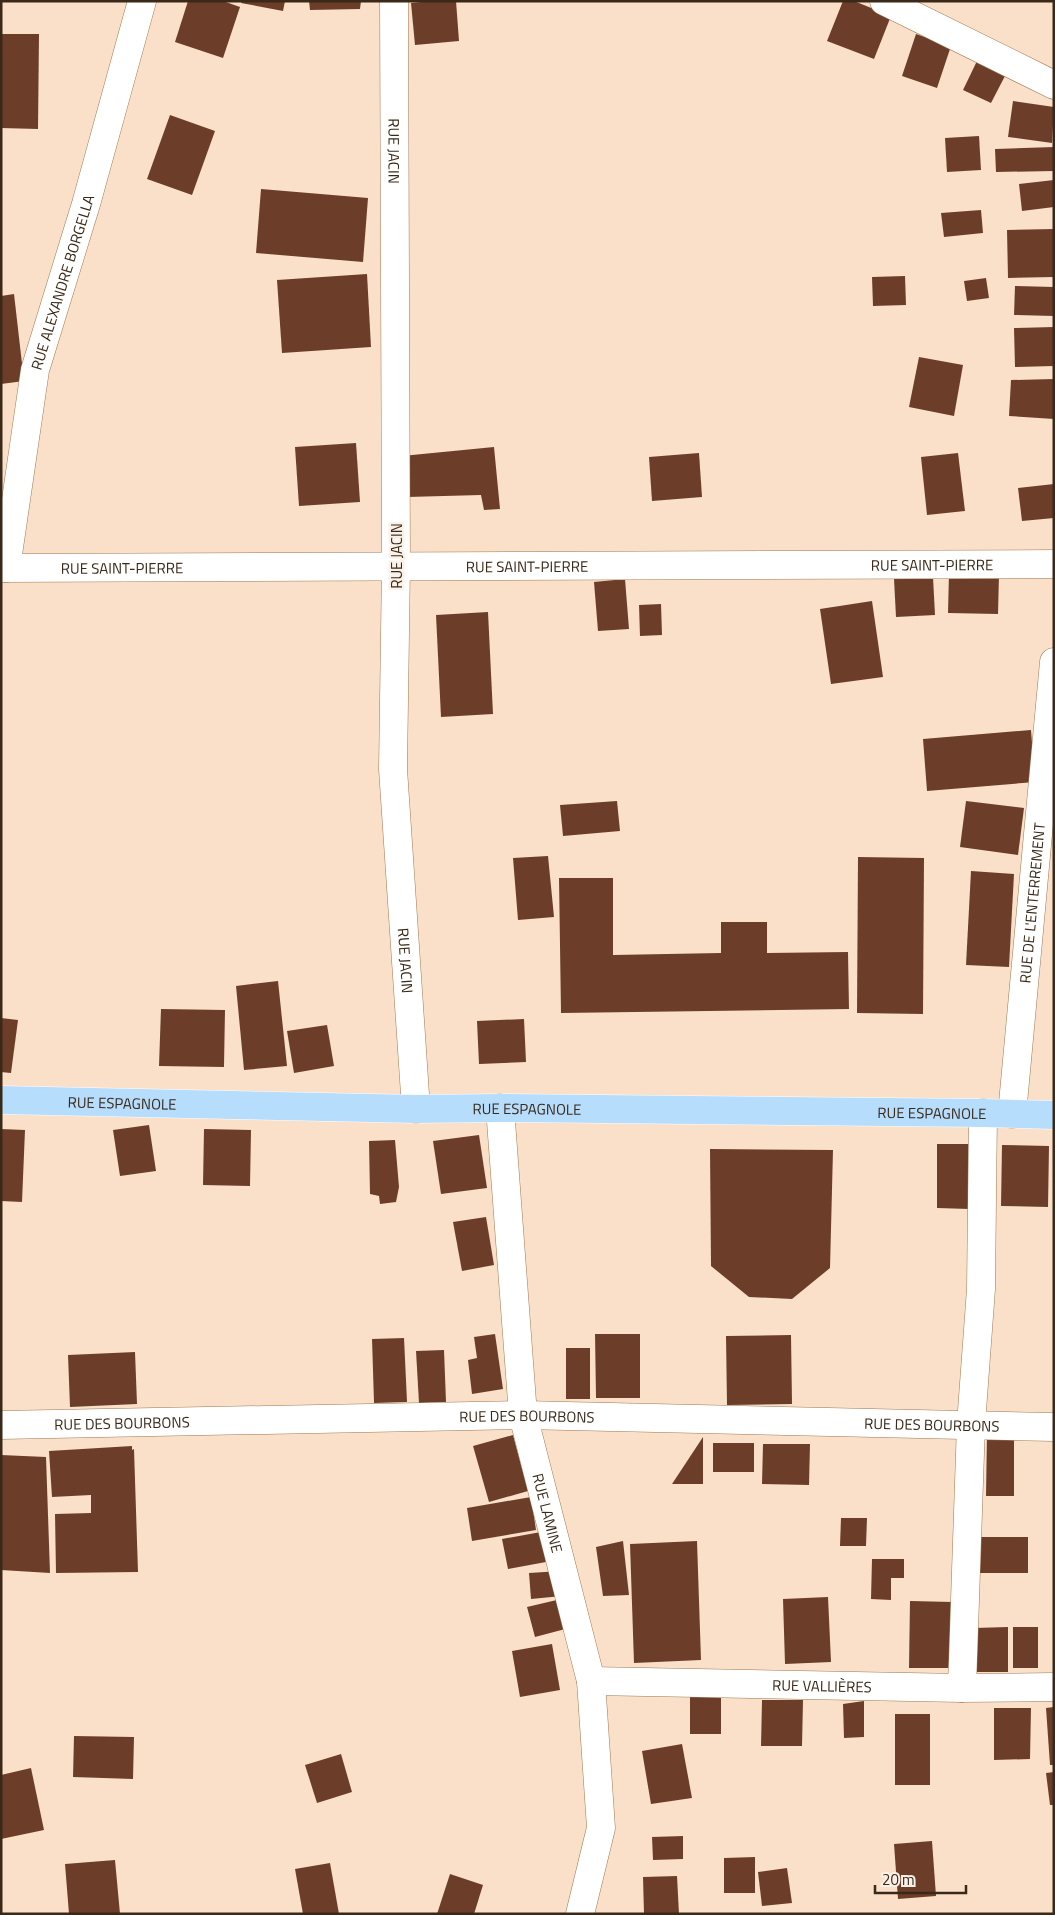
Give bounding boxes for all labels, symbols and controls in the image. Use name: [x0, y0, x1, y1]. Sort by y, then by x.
street label: RUE JACIN: [383, 118, 406, 184]
street label: RUE ALEXANDRE BORGELLA: [24, 192, 100, 373]
street label: RUE JACIN: [385, 523, 408, 589]
street label: RUE SAINT-PIERRE: [871, 553, 993, 576]
street label: RUE SAINT-PIERRE: [466, 554, 588, 578]
street label: RUE SAINT-PIERRE: [61, 556, 183, 579]
street label: RUE DE L'ENTERREMENT: [1013, 822, 1051, 984]
street label: RUE JACIN: [392, 927, 420, 994]
street label: RUE ESPAGNOLE: [67, 1090, 177, 1115]
street label: RUE ESPAGNOLE: [472, 1096, 581, 1120]
street label: RUE ESPAGNOLE: [877, 1100, 986, 1125]
street label: RUE DES BOURBONS: [459, 1403, 595, 1428]
street label: RUE DES BOURBONS: [54, 1410, 190, 1435]
street label: RUE DES BOURBONS: [864, 1411, 1000, 1437]
street label: RUE LAMINE: [527, 1471, 569, 1555]
street label: RUE VALLIÈRES: [772, 1673, 872, 1698]
scale bar: [875, 1862, 966, 1894]
text: 20 m: [882, 1868, 915, 1891]

